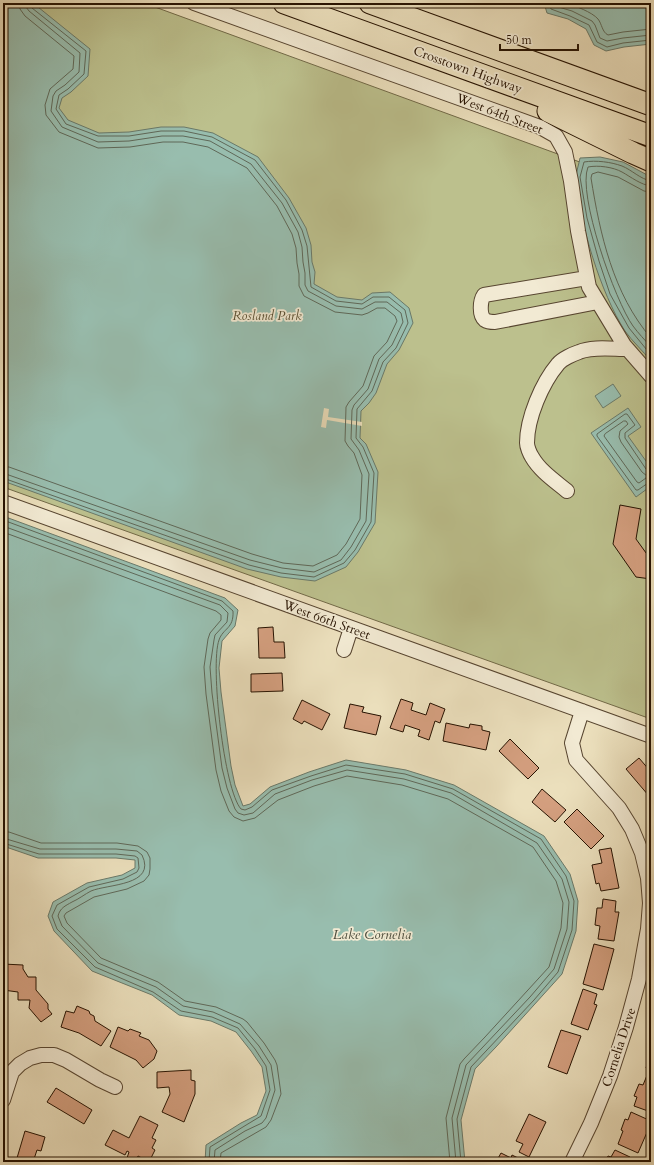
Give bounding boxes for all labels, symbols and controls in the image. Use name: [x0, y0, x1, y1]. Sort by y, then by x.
scale bar: [500, 26, 578, 52]
text: 50 m: [506, 32, 533, 48]
street label: Crosstown Highway: [411, 42, 525, 98]
street label: West 64th Street: [453, 89, 546, 139]
park label: Rosland Park: [232, 307, 302, 325]
street label: West 66th Street: [280, 595, 373, 644]
water label: Lake Cornelia: [333, 925, 411, 944]
street label: Cornelia Drive: [598, 1005, 640, 1089]

